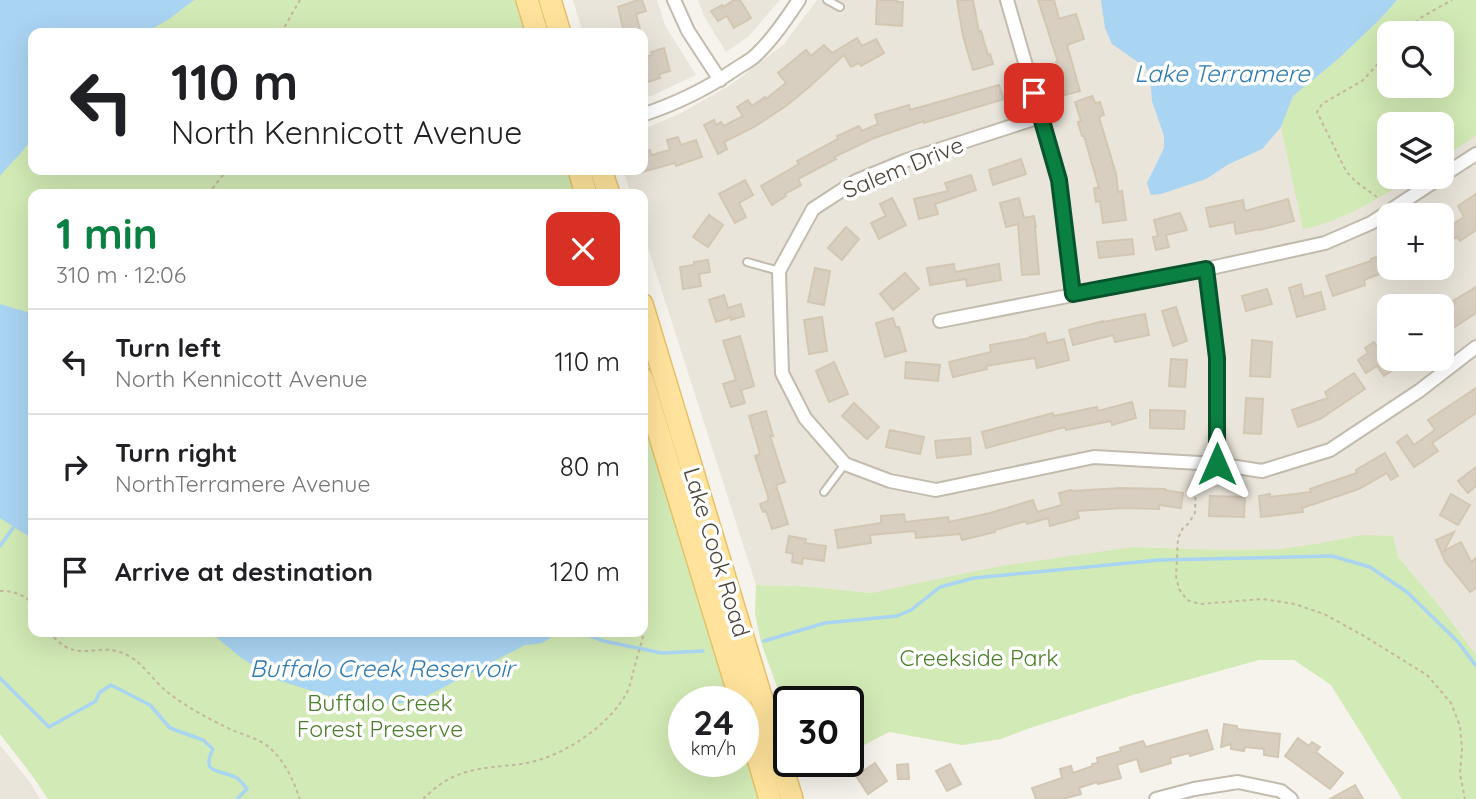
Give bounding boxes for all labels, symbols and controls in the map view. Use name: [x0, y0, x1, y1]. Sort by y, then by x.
map controls: [1377, 21, 1454, 371]
button: search: [1377, 21, 1454, 98]
text: 110 m: [171, 51, 298, 112]
icon: left: [56, 56, 147, 147]
water label: Lake Terramere: [1134, 58, 1311, 88]
pin: [1004, 63, 1064, 123]
icon: arrive: [1015, 74, 1053, 112]
text: North Kennicott Avenue: [171, 112, 522, 152]
button: layers: [1377, 112, 1454, 189]
street label: Salem Drive: [838, 130, 968, 204]
button: +: [1377, 203, 1454, 280]
text: 1 min: [56, 207, 158, 260]
button: close: [546, 212, 620, 286]
text: 310 m · 12:06: [56, 260, 186, 289]
button: −: [1377, 294, 1454, 371]
text: Turn left: [115, 331, 222, 364]
icon: left: [56, 343, 94, 381]
text: 110 m: [554, 345, 620, 378]
text: North Kennicott Avenue: [115, 364, 368, 393]
position arrow: [1180, 427, 1254, 501]
text: Turn right: [115, 436, 237, 469]
icon: right: [56, 448, 94, 486]
text: 80 m: [560, 450, 620, 483]
street label: Lake Cook Road: [677, 464, 757, 640]
text: NorthTerramere Avenue: [115, 469, 370, 498]
icon: arrive: [56, 553, 94, 591]
text: Arrive at destination: [115, 555, 373, 588]
text: 120 m: [550, 555, 620, 588]
park label: Creekside Park: [899, 643, 1059, 672]
water label: Buffalo Creek Reservoir: [250, 653, 517, 683]
speed limit sign: 30: [773, 686, 864, 777]
park label: Buffalo Creek Forest Preserve: [297, 688, 463, 743]
text: 24: [693, 700, 734, 744]
text: km/h: [691, 737, 736, 760]

